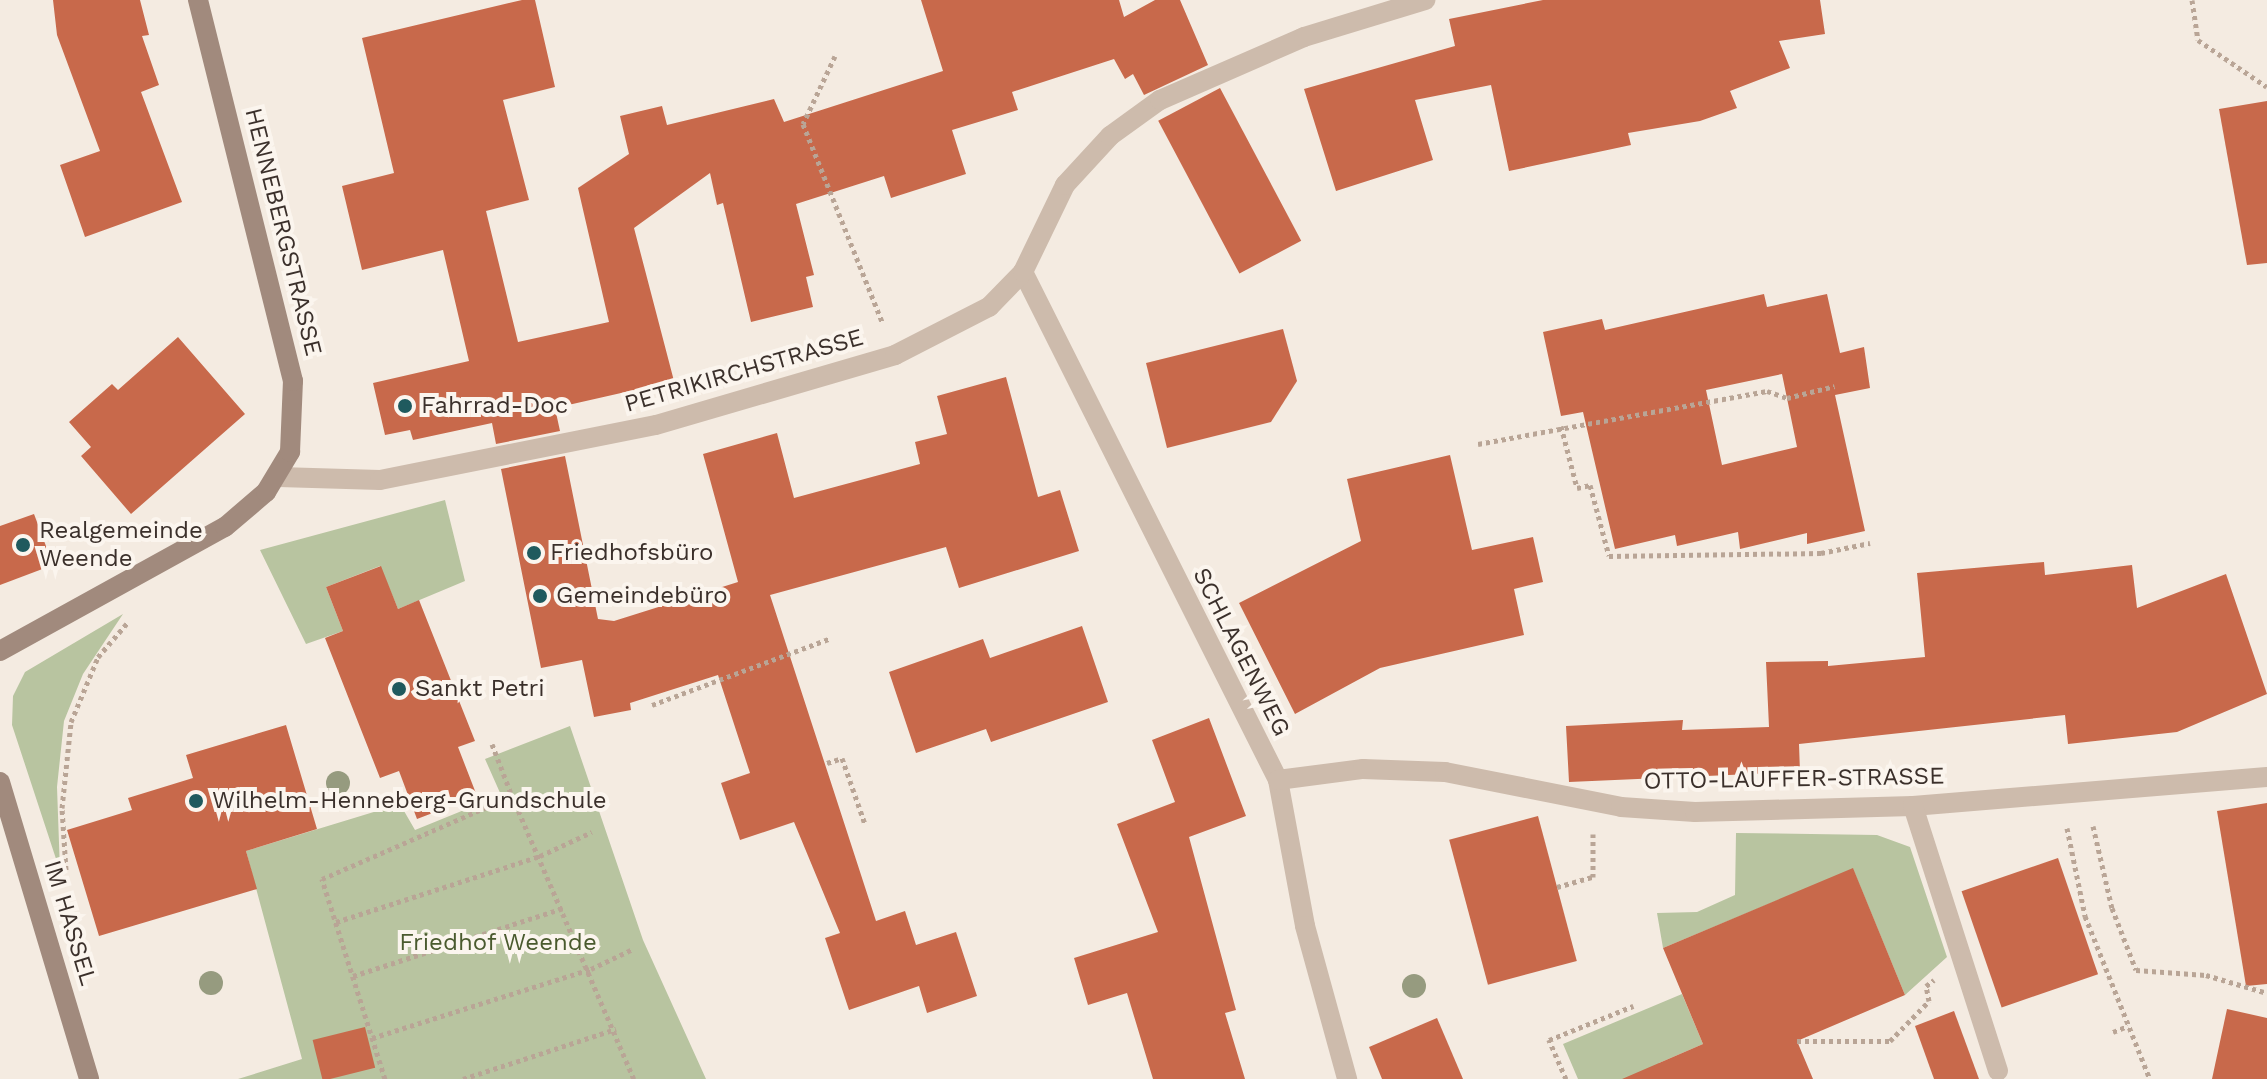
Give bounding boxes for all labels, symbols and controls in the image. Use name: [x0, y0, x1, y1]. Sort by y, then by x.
street label: HENNEBERGSTRASSE: [238, 105, 328, 359]
street label: PETRIKIRCHSTRASSE: [621, 323, 867, 419]
place label: Fahrrad-Doc: [421, 392, 568, 420]
marker: Fahrrad-Doc: [396, 397, 414, 415]
place label: Realgemeinde Weende: [39, 517, 203, 573]
marker: Realgemeinde Weende: [14, 536, 32, 554]
place label: Friedhofsbüro: [550, 539, 714, 567]
marker: Friedhofsbüro: [525, 544, 543, 562]
street label: SCHLAGENWEG: [1186, 563, 1296, 741]
place label: Gemeindebüro: [556, 582, 728, 610]
marker: Gemeindebüro: [531, 587, 549, 605]
place label: Sankt Petri: [415, 675, 545, 703]
marker: Sankt Petri: [390, 680, 408, 698]
street label: OTTO-LAUFFER-STRASSE: [1643, 762, 1945, 796]
place label: Wilhelm-Henneberg-Grundschule: [212, 787, 607, 815]
marker: Wilhelm-Henneberg-Grundschule: [187, 792, 205, 810]
street label: IM HASSEL: [37, 857, 103, 989]
park label: Friedhof Weende: [398, 929, 598, 957]

